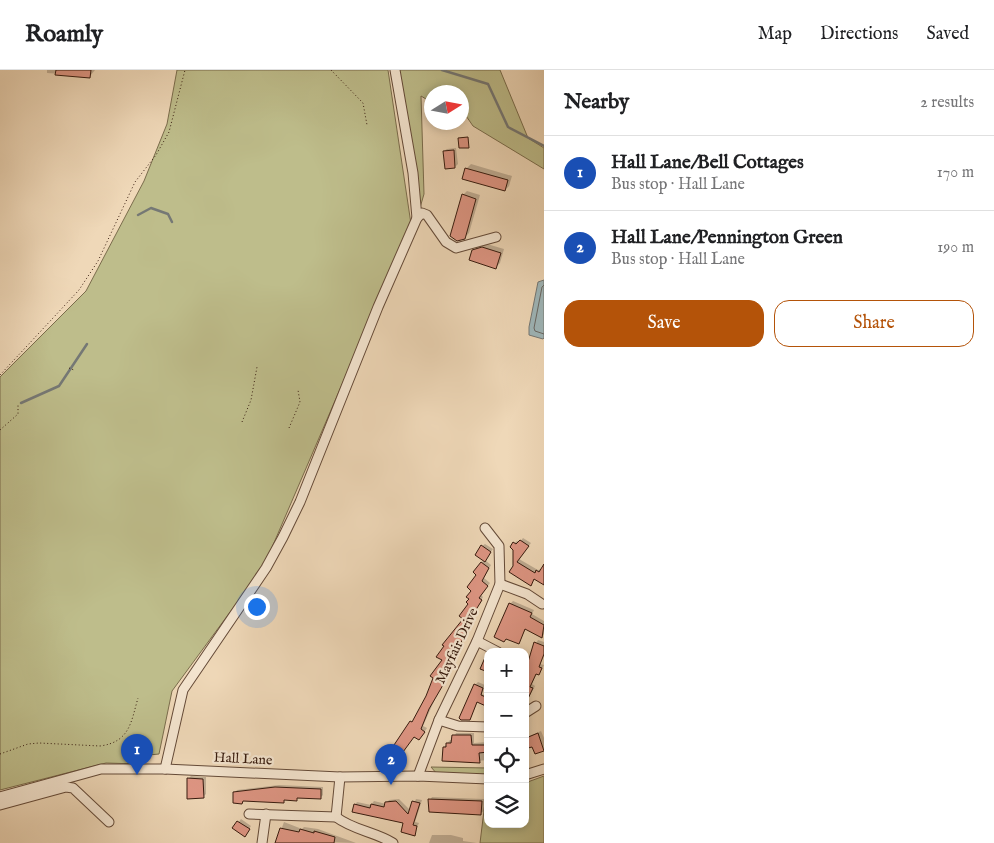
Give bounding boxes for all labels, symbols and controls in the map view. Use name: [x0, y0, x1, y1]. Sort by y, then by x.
text: Roamly: [25, 19, 103, 50]
text: Map: [758, 23, 792, 46]
text: Directions: [820, 23, 898, 46]
text: Saved: [926, 23, 969, 46]
north arrow: [424, 85, 469, 130]
text: Nearby: [564, 89, 629, 116]
text: 2 results: [920, 93, 974, 113]
text: Hall Lane/Bell Cottages: [611, 151, 804, 175]
text: 1: [577, 163, 583, 183]
text: 170 m: [937, 163, 974, 183]
text: Bus stop · Hall Lane: [611, 175, 745, 195]
text: Hall Lane/Pennington Green: [611, 226, 843, 250]
text: 2: [576, 238, 584, 258]
text: 190 m: [937, 238, 974, 258]
text: Bus stop · Hall Lane: [611, 250, 745, 270]
button: Save: [564, 300, 764, 347]
button: Share: [774, 300, 974, 347]
your location: [244, 594, 270, 620]
street label: Mayfair Drive: [432, 605, 483, 687]
map controls: [484, 648, 529, 828]
button: +: [484, 648, 529, 693]
button: −: [484, 693, 529, 738]
pin: 1: [121, 734, 153, 775]
button: locate: [484, 738, 529, 783]
pin: 2: [375, 744, 407, 785]
street label: Hall Lane: [213, 748, 273, 770]
button: layers: [484, 783, 529, 828]

